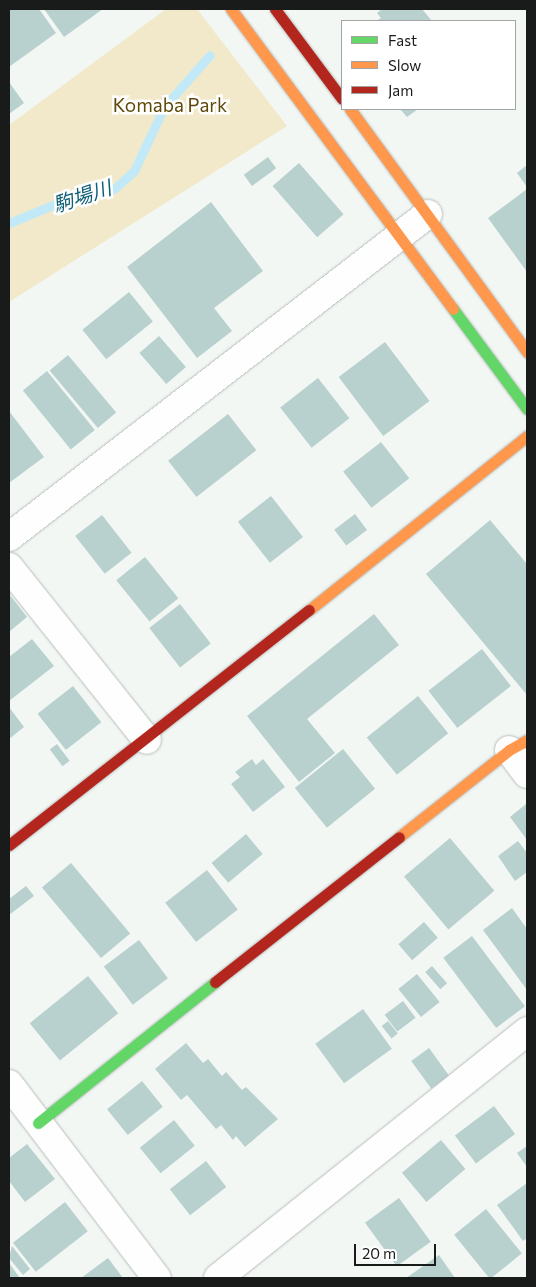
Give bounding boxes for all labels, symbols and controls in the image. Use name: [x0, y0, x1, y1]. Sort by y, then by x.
legend: [341, 20, 516, 110]
text: Fast: [388, 31, 417, 49]
text: Slow: [388, 56, 421, 74]
text: Jam: [388, 81, 413, 99]
park label: Komaba Park: [113, 94, 227, 116]
water label: 駒場川: [50, 175, 114, 217]
scale bar: [356, 1234, 438, 1266]
text: 20 m: [362, 1244, 396, 1262]

